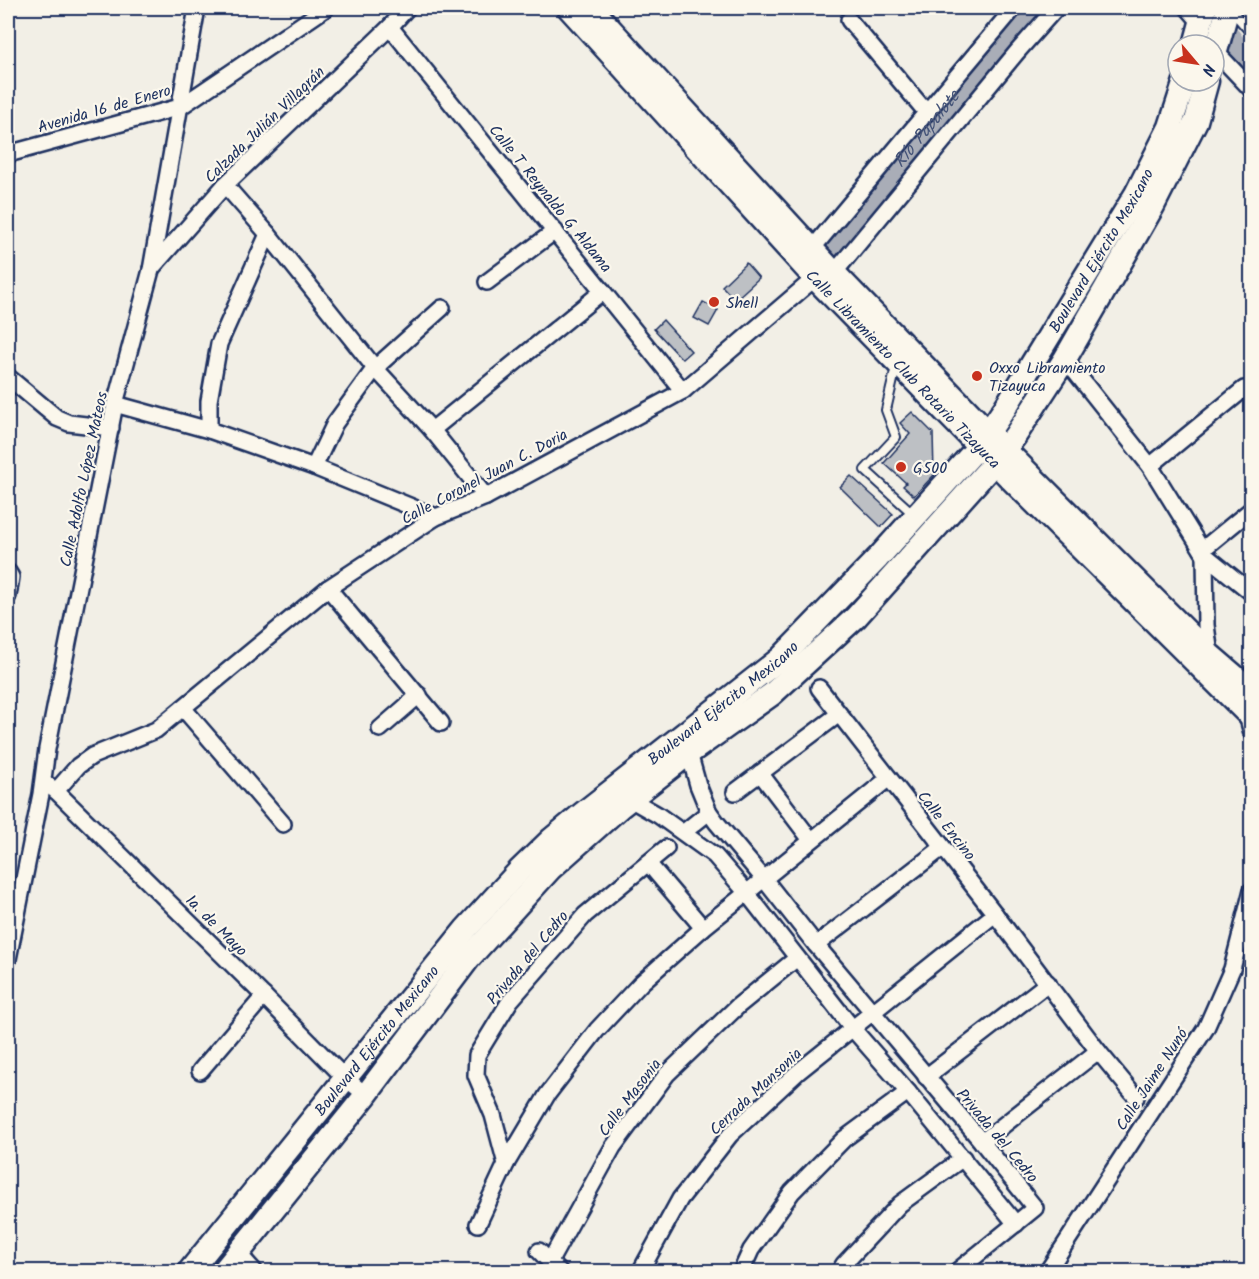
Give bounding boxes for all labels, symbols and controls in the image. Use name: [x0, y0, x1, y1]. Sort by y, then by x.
north arrow: [1166, 33, 1226, 93]
text: N: [1194, 59, 1221, 80]
street label: Calzada Julián Villagrán: [199, 61, 331, 189]
street label: Avenida 16 de Enero: [35, 78, 174, 140]
water label: Río Papalote: [887, 83, 969, 175]
street label: Calle T Reynaldo G Aldama: [482, 119, 618, 279]
street label: Boulevard Ejército Mexicano: [1043, 165, 1161, 338]
street label: Calle Libramiento Club Rotario Tizayuca: [799, 264, 1006, 475]
place label: Shell: [726, 291, 758, 316]
marker: Shell: [707, 295, 721, 309]
place label: Oxxo Libramiento Tizayuca: [989, 356, 1106, 399]
marker: Oxxo Libramiento Tizayuca: [970, 369, 984, 383]
street label: Calle Adolfo López Mateos: [54, 389, 115, 569]
street label: Calle Coronel Juan C. Doria: [397, 423, 573, 532]
place label: G500: [913, 456, 947, 481]
marker: G500: [894, 460, 908, 474]
street label: Boulevard Ejército Mexicano: [643, 636, 805, 772]
street label: Calle Encino: [910, 785, 981, 866]
street label: 1a. de Mayo: [179, 889, 253, 963]
street label: Privada del Cedro: [481, 905, 575, 1011]
street label: Boulevard Ejército Mexicano: [309, 960, 446, 1122]
street label: Calle Jaime Nunó: [1110, 1023, 1195, 1136]
street label: Cerrada Mansonia: [704, 1042, 808, 1142]
street label: Calle Masonia: [592, 1053, 668, 1142]
street label: Privada del Cedro: [950, 1083, 1044, 1189]

